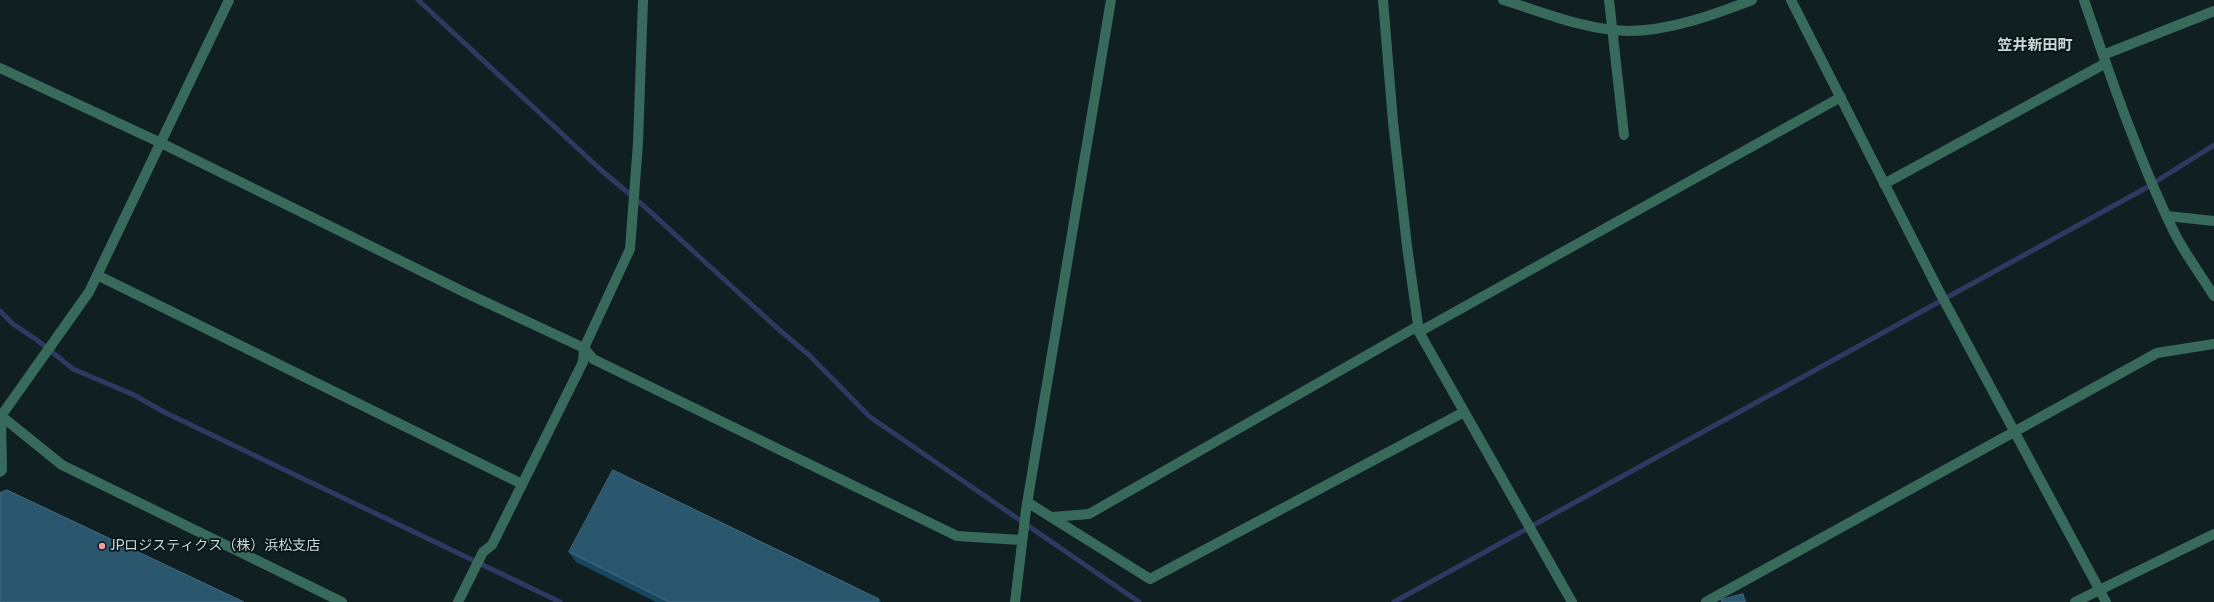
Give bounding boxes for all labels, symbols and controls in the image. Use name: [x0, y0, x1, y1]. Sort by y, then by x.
district label: 笠井新田町: [1998, 36, 2072, 54]
place label: JPロジスティクス（株）浜松支店: [110, 538, 320, 554]
marker: JPロジスティクス（株）浜松支店: [97, 541, 107, 551]

